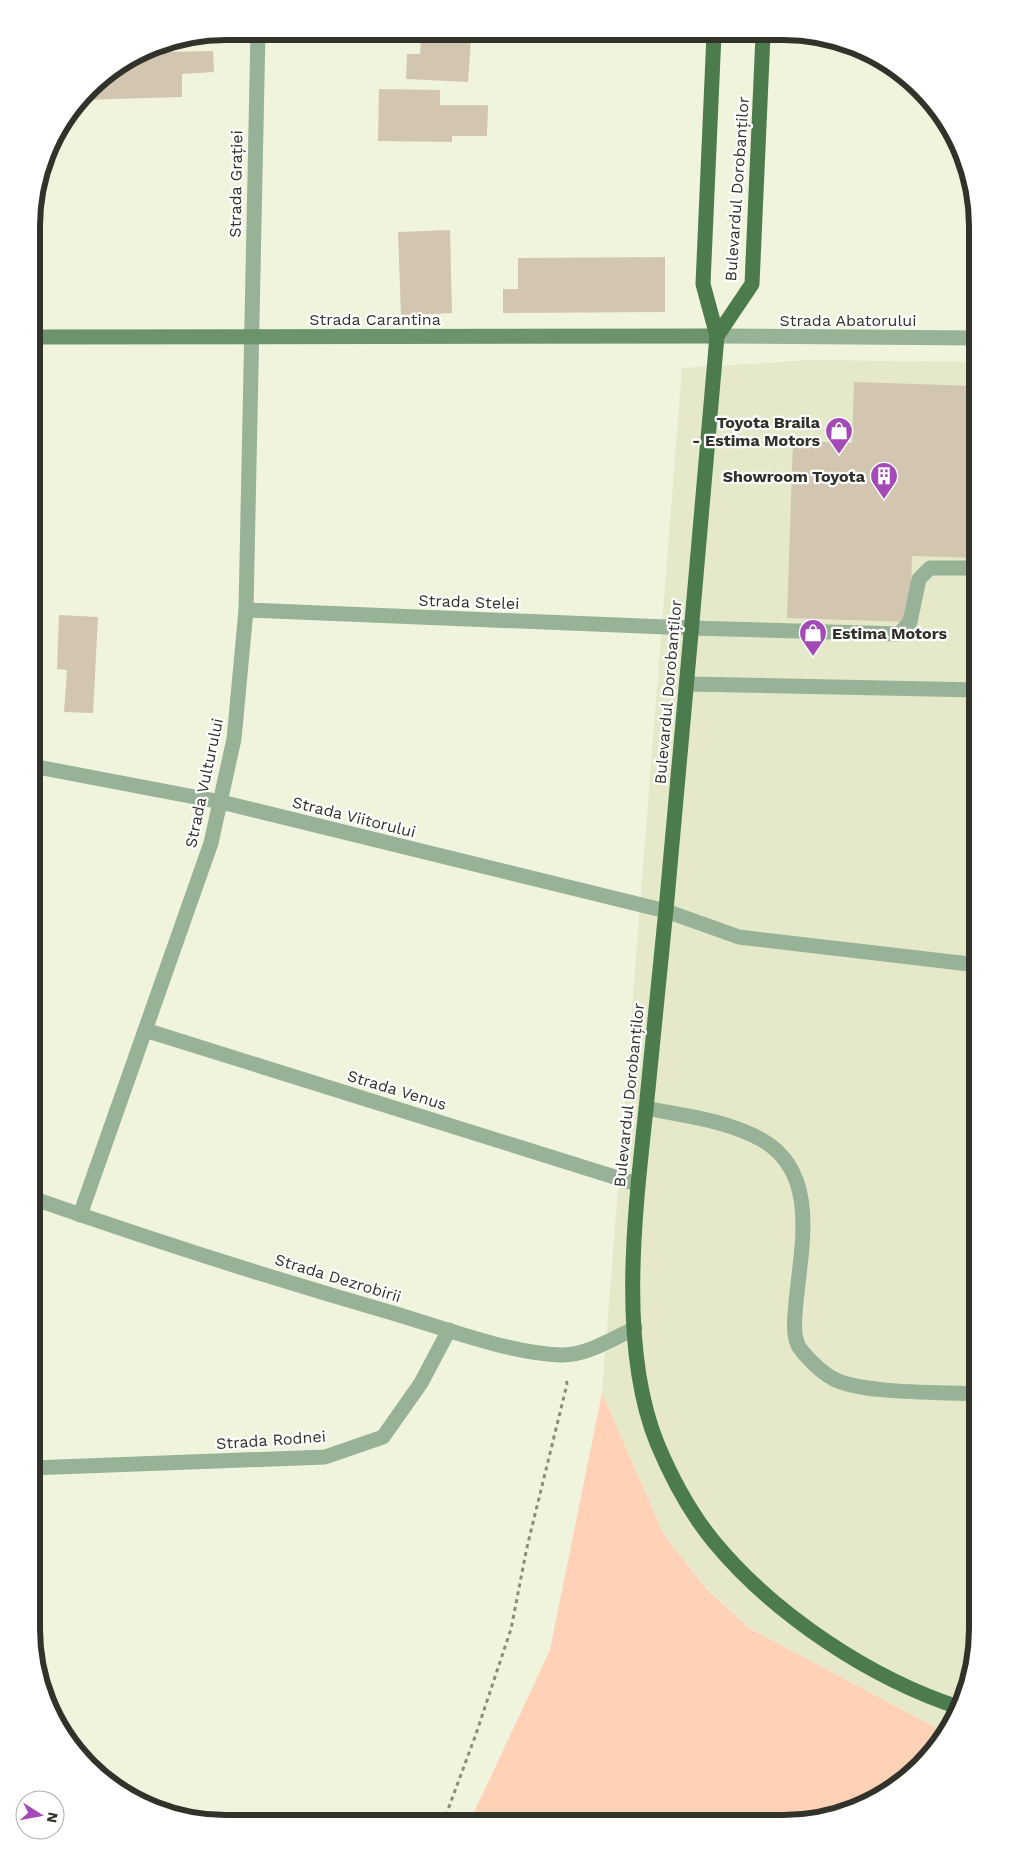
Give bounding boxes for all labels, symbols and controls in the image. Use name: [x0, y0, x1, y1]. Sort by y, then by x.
street label: Bulevardul Dorobanților: [721, 95, 753, 282]
street label: Strada Grației: [226, 130, 246, 238]
street label: Strada Carantina: [309, 310, 441, 329]
street label: Strada Abatorului: [780, 311, 916, 330]
place label: Toyota Braila - Estima Motors: [692, 413, 821, 450]
shop icon: Toyota Braila - Estima Motors: [824, 416, 854, 455]
building icon: Showroom Toyota: [869, 461, 899, 500]
place label: Showroom Toyota: [723, 467, 866, 486]
street label: Strada Stelei: [418, 591, 520, 613]
street label: Bulevardul Dorobanților: [650, 598, 686, 785]
shop icon: Estima Motors: [798, 618, 828, 657]
place label: Estima Motors: [832, 624, 947, 643]
street label: Strada Vulturului: [181, 716, 227, 850]
street label: Strada Viitorului: [290, 792, 418, 842]
street label: Bulevardul Dorobanților: [610, 1001, 648, 1188]
street label: Strada Venus: [345, 1066, 449, 1114]
street label: Strada Dezrobirii: [273, 1250, 403, 1306]
street label: Strada Rodnei: [216, 1427, 326, 1453]
north arrow: [15, 1790, 65, 1840]
text: N: [44, 1811, 62, 1824]

